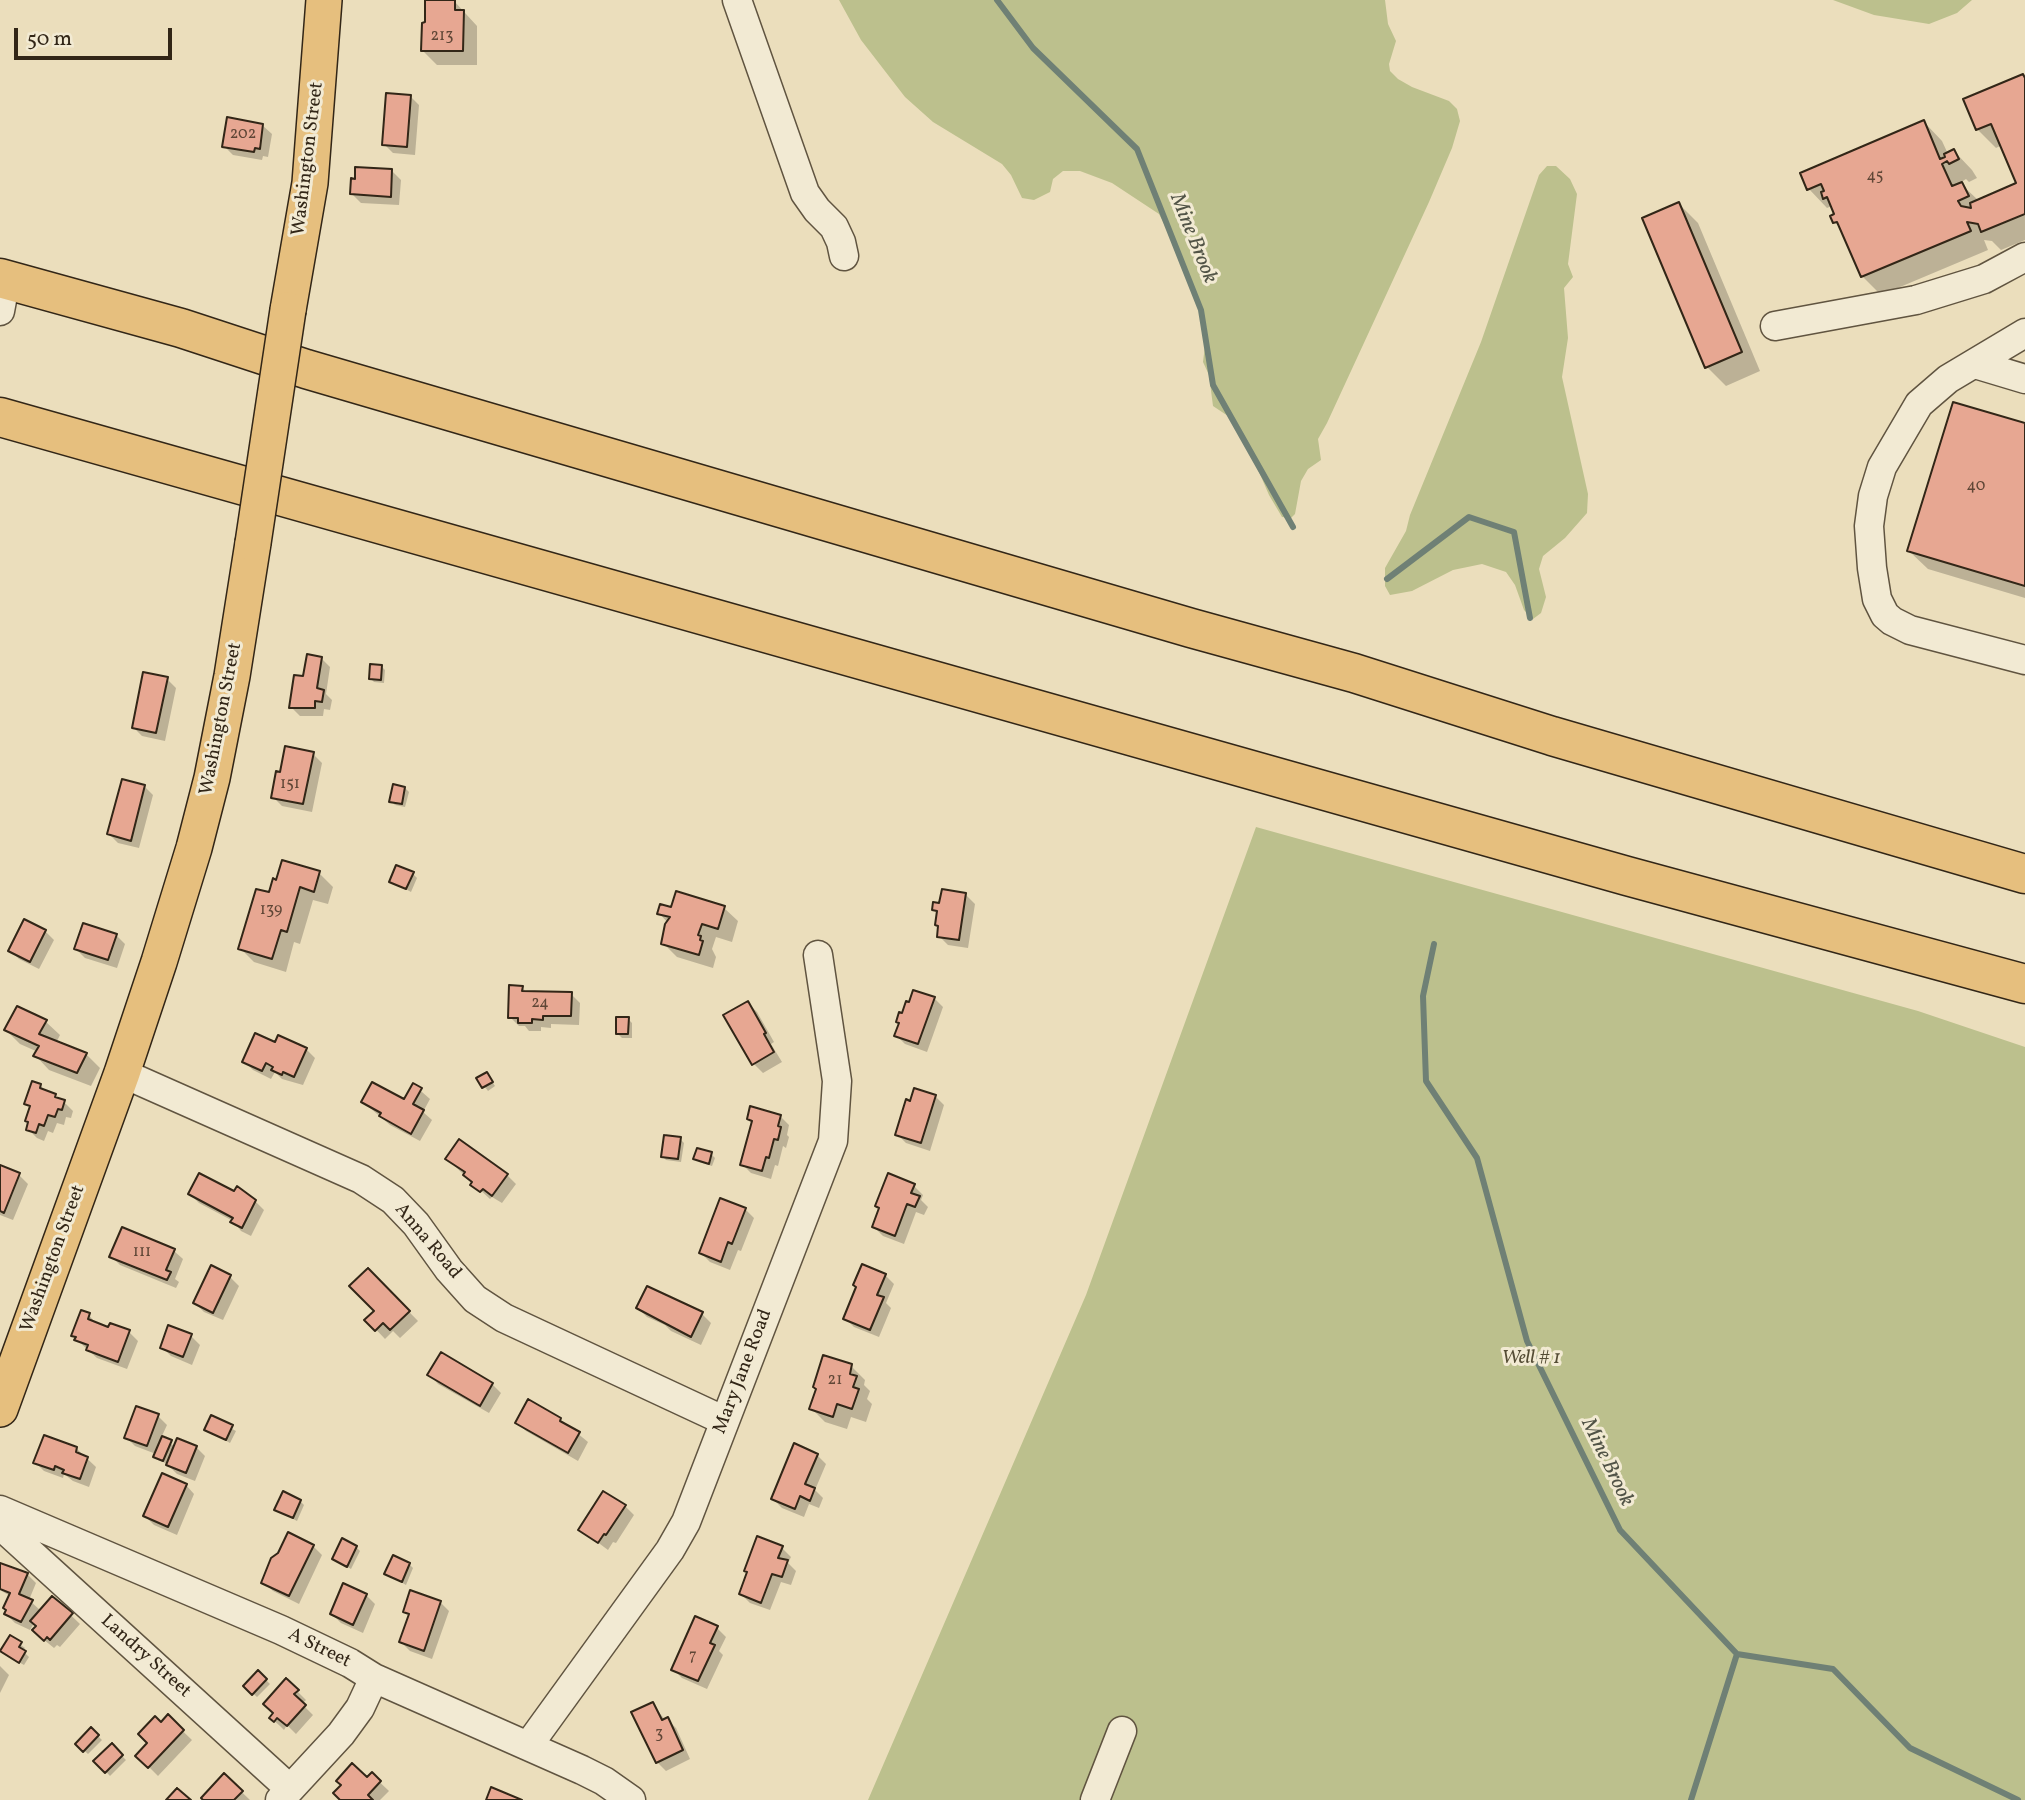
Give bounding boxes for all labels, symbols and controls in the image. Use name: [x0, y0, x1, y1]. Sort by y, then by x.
scale bar: [18, 14, 175, 58]
text: 50 m: [27, 25, 72, 54]
house number: 213: [430, 27, 454, 47]
street label: Washington Street: [288, 81, 330, 237]
house number: 202: [230, 125, 256, 145]
house number: 45: [1867, 167, 1883, 187]
water label: Mine Brook: [1163, 190, 1221, 288]
house number: 40: [1967, 477, 1985, 497]
street label: Washington Street: [196, 641, 248, 797]
house number: 151: [280, 775, 300, 795]
house number: 139: [260, 901, 282, 921]
house number: 24: [531, 994, 549, 1014]
street label: Washington Street: [17, 1182, 91, 1336]
street label: Anna Road: [389, 1199, 465, 1285]
house number: 111: [133, 1243, 151, 1263]
street label: Mary Jane Road: [710, 1306, 778, 1438]
park label: Well # 1: [1502, 1349, 1560, 1371]
house number: 21: [828, 1371, 842, 1391]
water label: Mine Brook: [1574, 1415, 1638, 1511]
street label: Landry Street: [95, 1610, 195, 1704]
street label: A Street: [284, 1624, 354, 1674]
house number: 7: [689, 1647, 697, 1667]
house number: 3: [655, 1725, 663, 1745]

